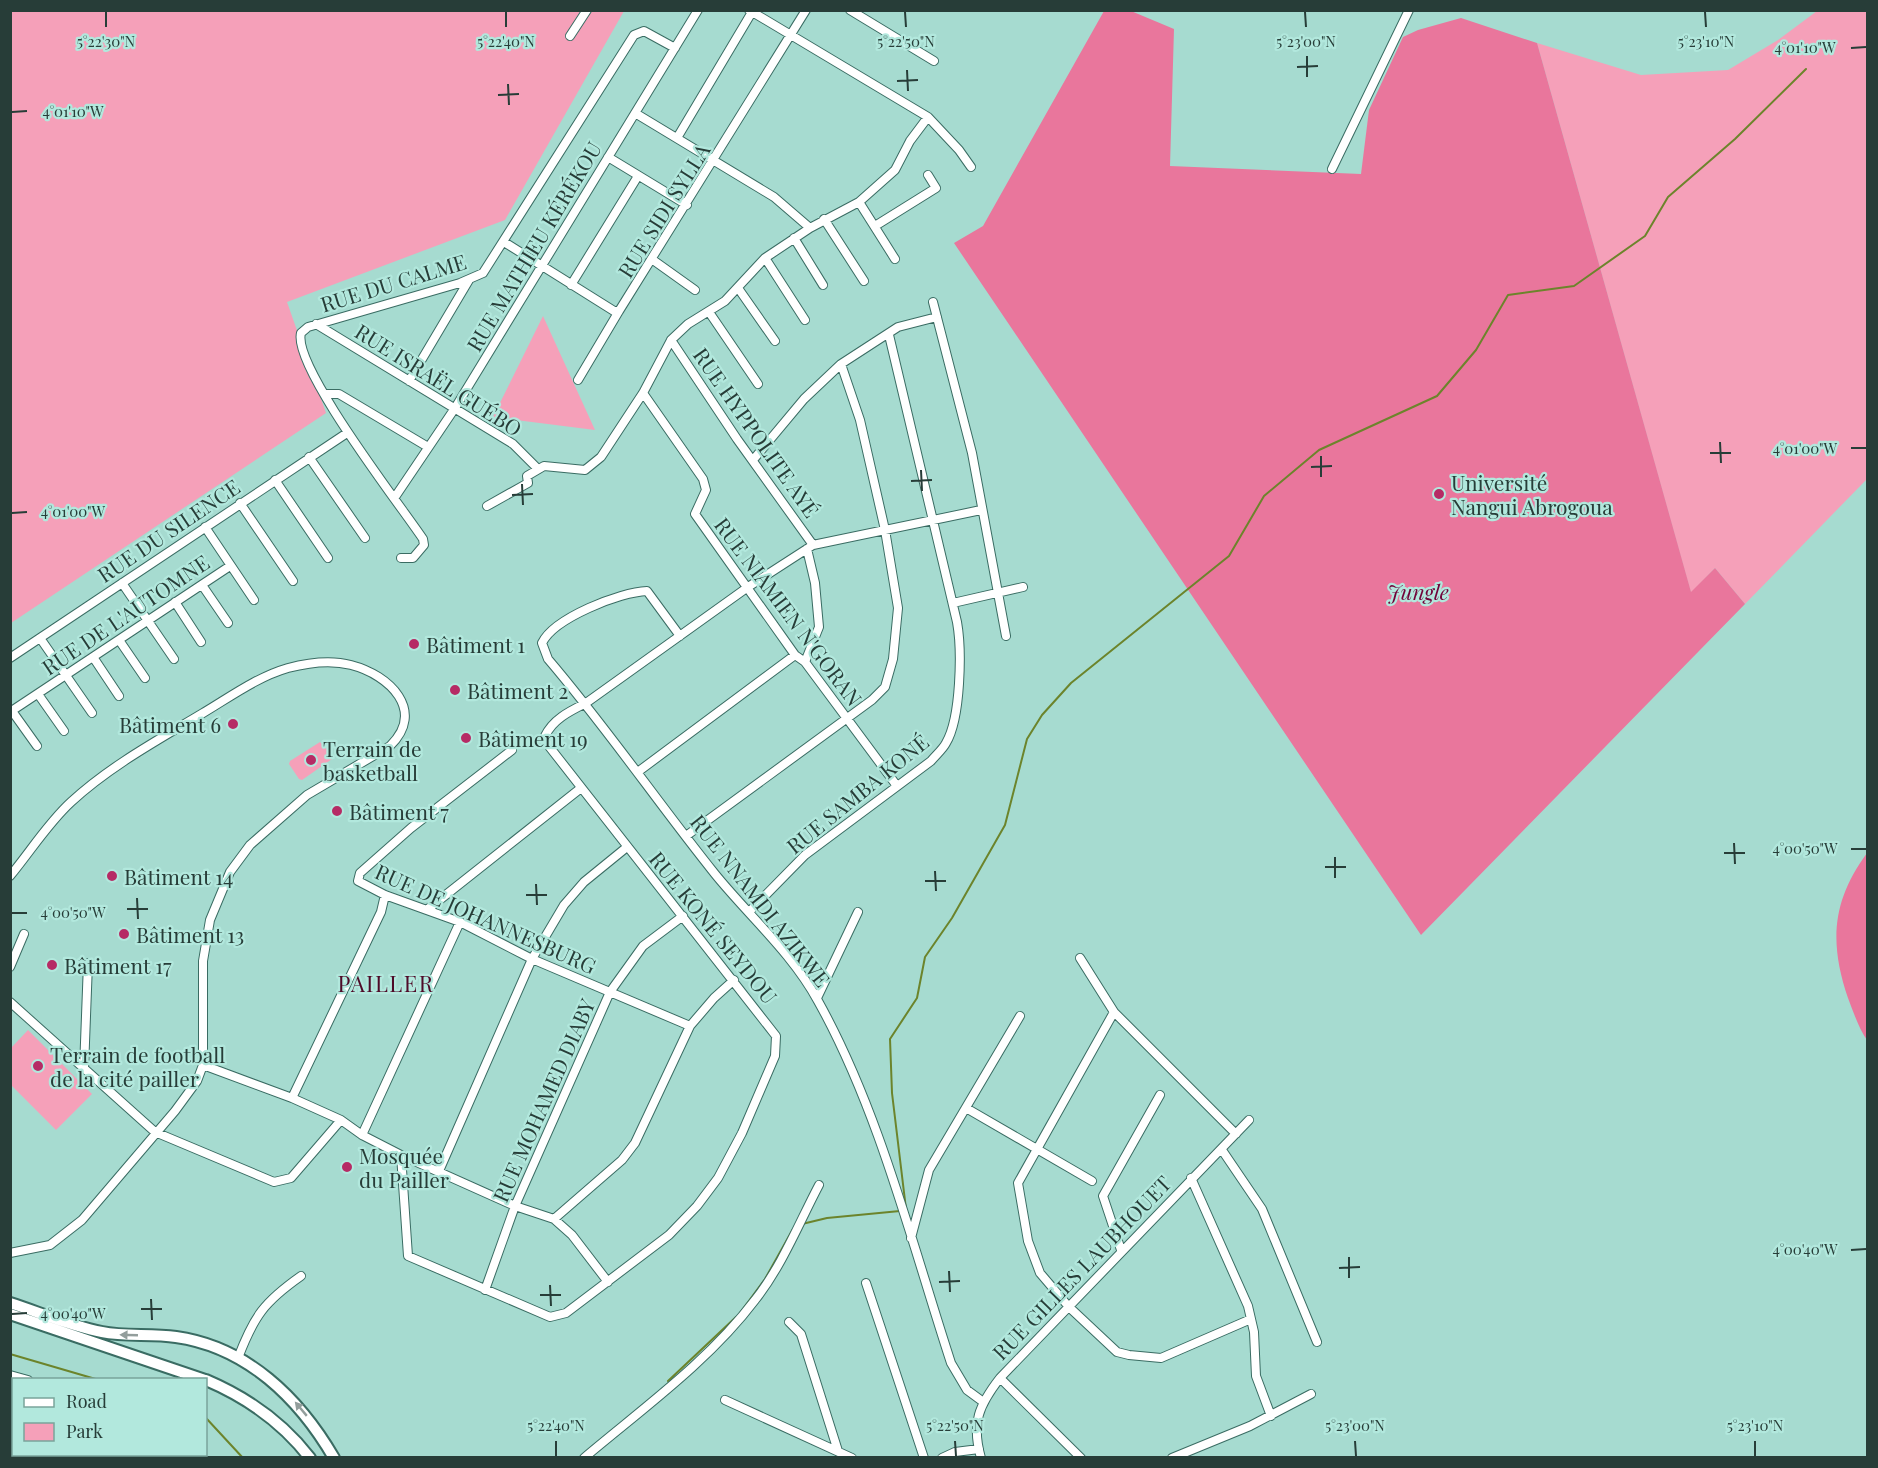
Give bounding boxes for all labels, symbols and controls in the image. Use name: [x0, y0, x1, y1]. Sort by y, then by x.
text: 5°22'30"N: [77, 31, 136, 51]
text: 5°22'40"N: [477, 31, 535, 51]
text: 5°22'50"N: [877, 31, 935, 51]
text: 5°23'00"N: [1276, 31, 1336, 51]
text: 5°23'10"N: [1678, 31, 1735, 51]
text: 4°01'10"W: [1774, 37, 1836, 57]
text: 4°01'10"W: [42, 101, 104, 121]
street label: RUE MATHIEU KÉRÉKOU: [459, 136, 607, 356]
street label: RUE SIDI SYLLA: [611, 137, 716, 282]
street label: RUE DU CALME: [317, 247, 469, 317]
street label: RUE ISRAËL GUÉBO: [350, 316, 528, 442]
street label: RUE HYPPOLITE AYÉ: [688, 342, 826, 522]
text: 4°01'00"W: [1773, 438, 1838, 458]
place label: Université Nangui Abrogoua: [1451, 468, 1613, 520]
street label: RUE DU SILENCE: [91, 472, 245, 588]
marker: Université Nangui Abrogoua: [1432, 487, 1446, 501]
text: 4°01'00"W: [41, 501, 106, 521]
street label: RUE NIAMIEN N'GORAN: [709, 511, 869, 711]
street label: RUE DE L'AUTOMNE: [36, 548, 214, 680]
park label: Jungle: [1387, 577, 1449, 605]
place label: Bâtiment 1: [426, 630, 525, 658]
marker: Bâtiment 1: [407, 637, 421, 651]
place label: Bâtiment 2: [467, 676, 568, 704]
marker: Bâtiment 2: [448, 683, 462, 697]
place label: Bâtiment 6: [119, 710, 221, 738]
marker: Bâtiment 6: [226, 717, 240, 731]
place label: Bâtiment 19: [478, 724, 588, 752]
street label: RUE SAMBA KONÉ: [780, 727, 934, 859]
marker: Bâtiment 19: [459, 731, 473, 745]
place label: Terrain de basketball: [323, 734, 422, 786]
marker: Terrain de basketball: [304, 753, 318, 767]
place label: Bâtiment 7: [349, 797, 449, 825]
marker: Bâtiment 7: [330, 804, 344, 818]
street label: RUE NNAMDI AZIKWE: [685, 808, 837, 992]
text: 4°00'50"W: [1772, 838, 1838, 858]
street label: RUE KONÉ SEYDOU: [644, 845, 784, 1009]
street label: RUE DE JOHANNESBURG: [371, 857, 601, 979]
place label: Bâtiment 14: [124, 862, 233, 890]
marker: Bâtiment 14: [105, 869, 119, 883]
text: 4°00'50"W: [40, 902, 106, 922]
place label: Bâtiment 13: [136, 920, 244, 948]
marker: Bâtiment 13: [117, 927, 131, 941]
place label: Bâtiment 17: [64, 951, 172, 979]
marker: Bâtiment 17: [45, 958, 59, 972]
district label: PAILLER: [338, 968, 434, 998]
street label: RUE MOHAMED DIABY: [486, 993, 601, 1206]
place label: Terrain de football de la cité pailler: [50, 1040, 225, 1092]
marker: Terrain de football de la cité pailler: [31, 1059, 45, 1073]
place label: Mosquée du Pailler: [359, 1141, 450, 1193]
marker: Mosquée du Pailler: [340, 1160, 354, 1174]
street label: RUE GILLES LAUBHOUET: [986, 1169, 1176, 1365]
text: 4°00'40"W: [1772, 1239, 1838, 1259]
text: 4°00'40"W: [40, 1303, 106, 1323]
one-way arrow: [119, 1330, 138, 1339]
legend: [12, 1378, 207, 1456]
text: Road: [66, 1389, 107, 1413]
one-way arrow: [295, 1402, 308, 1417]
text: 5°22'40"N: [527, 1415, 585, 1435]
text: 5°22'50"N: [926, 1415, 984, 1435]
text: 5°23'00"N: [1325, 1415, 1385, 1435]
text: 5°23'10"N: [1727, 1415, 1784, 1435]
text: Park: [66, 1419, 103, 1443]

